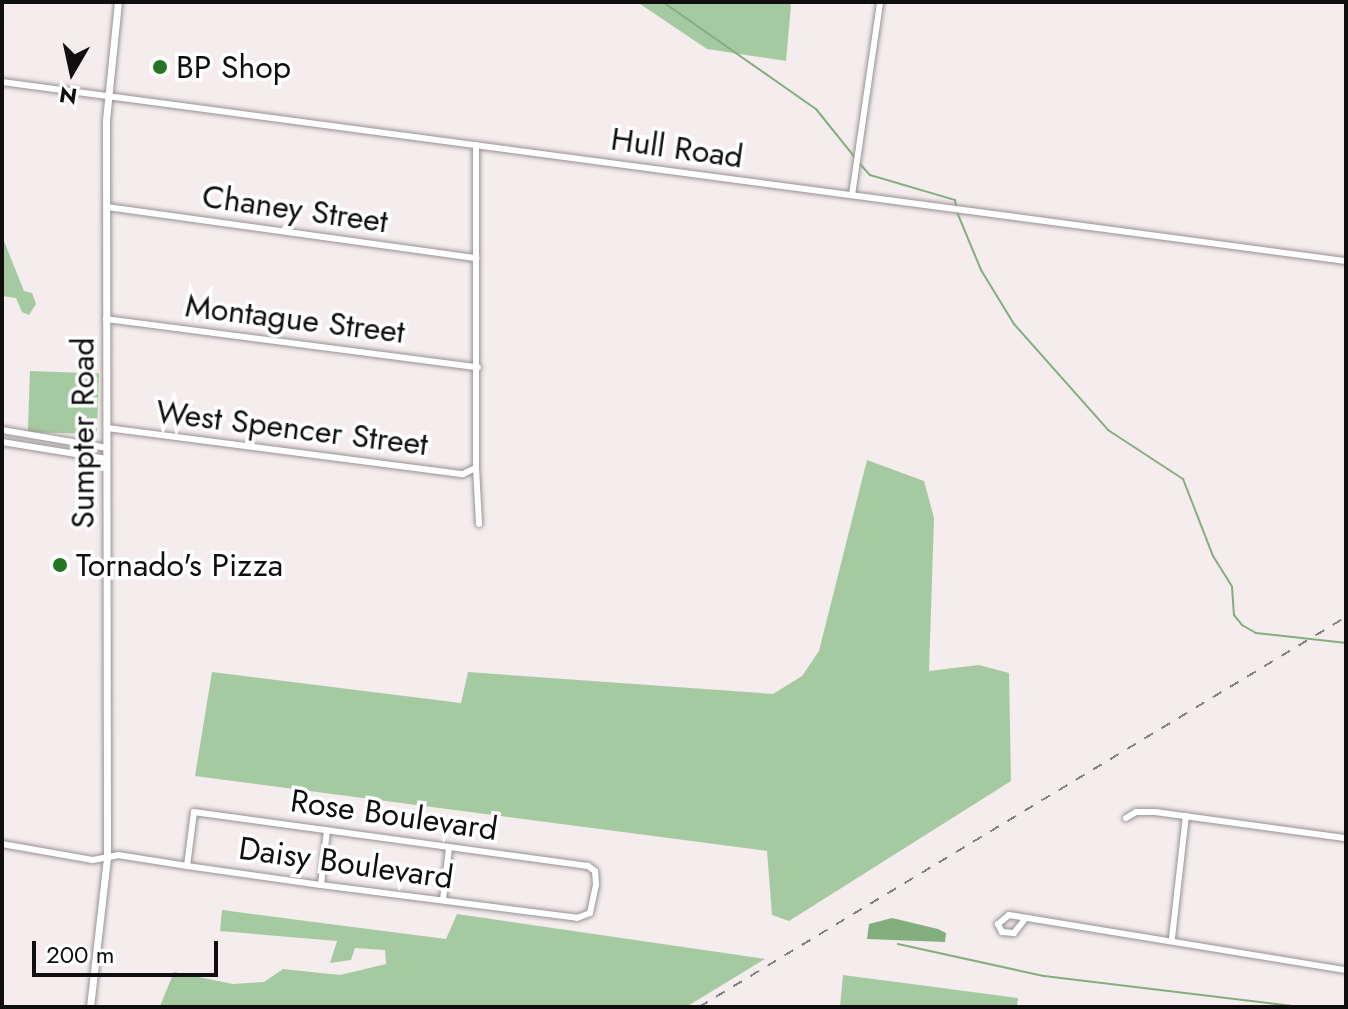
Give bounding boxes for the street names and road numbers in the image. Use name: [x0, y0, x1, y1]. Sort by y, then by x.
street label: Hull Road: [608, 120, 746, 176]
street label: Chaney Street: [200, 177, 390, 241]
street label: Montague Street: [183, 286, 407, 352]
street label: Sumpter Road: [64, 337, 102, 529]
street label: West Spencer Street: [154, 392, 430, 464]
street label: Rose Boulevard: [288, 781, 500, 849]
street label: Daisy Boulevard: [236, 829, 456, 897]

